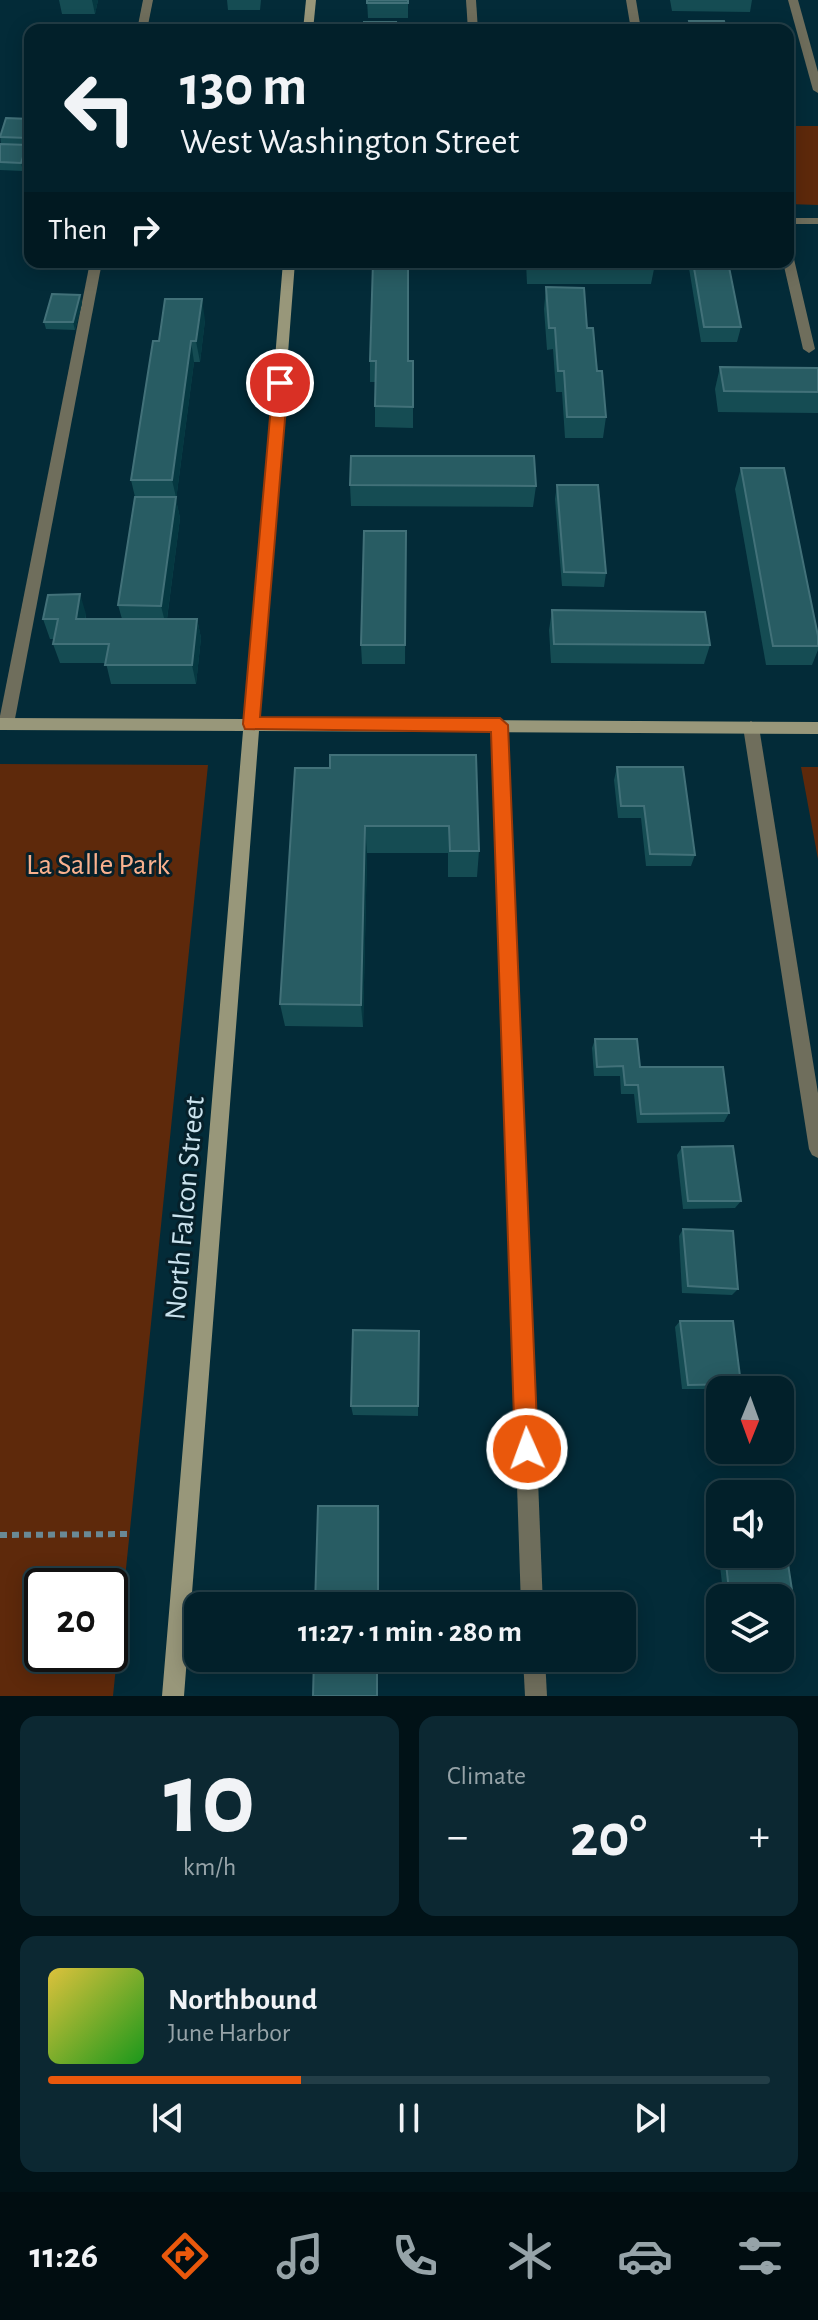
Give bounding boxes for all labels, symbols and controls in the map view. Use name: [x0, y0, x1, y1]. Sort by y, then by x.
icon: left: [48, 56, 152, 160]
text: 130 m: [180, 59, 307, 115]
text: West Washington Street: [180, 124, 519, 160]
icon: right: [123, 208, 167, 252]
text: Then: [48, 215, 107, 245]
pin: [246, 349, 314, 417]
icon: arrive: [258, 361, 302, 405]
park label: La Salle Park: [26, 850, 170, 880]
street label: North Falcon Street: [160, 1094, 210, 1321]
north arrow: [706, 1376, 794, 1464]
map controls: [706, 1376, 794, 1672]
position arrow: [485, 1407, 569, 1491]
button: sound: [706, 1480, 794, 1568]
speed limit sign: 20: [24, 1568, 128, 1672]
button: layers: [706, 1584, 794, 1672]
text: 11:27 · 1 min · 280 m: [298, 1617, 522, 1647]
text: 10: [164, 1748, 255, 1852]
text: Climate: [447, 1763, 526, 1789]
text: 20°: [570, 1807, 647, 1867]
text: −: [447, 1815, 468, 1859]
text: +: [749, 1815, 770, 1859]
text: km/h: [183, 1854, 236, 1880]
text: Northbound: [168, 1985, 317, 2015]
text: June Harbor: [168, 2020, 290, 2046]
icon: previous: [146, 2096, 190, 2140]
icon: pause: [387, 2096, 431, 2140]
icon: next: [628, 2096, 672, 2140]
icon: directions: [157, 2228, 213, 2284]
icon: music: [272, 2228, 328, 2284]
icon: phone: [387, 2228, 443, 2284]
icon: climate: [502, 2228, 558, 2284]
icon: car: [617, 2228, 673, 2284]
icon: filters: [732, 2228, 788, 2284]
text: 11:26: [30, 2238, 98, 2274]

